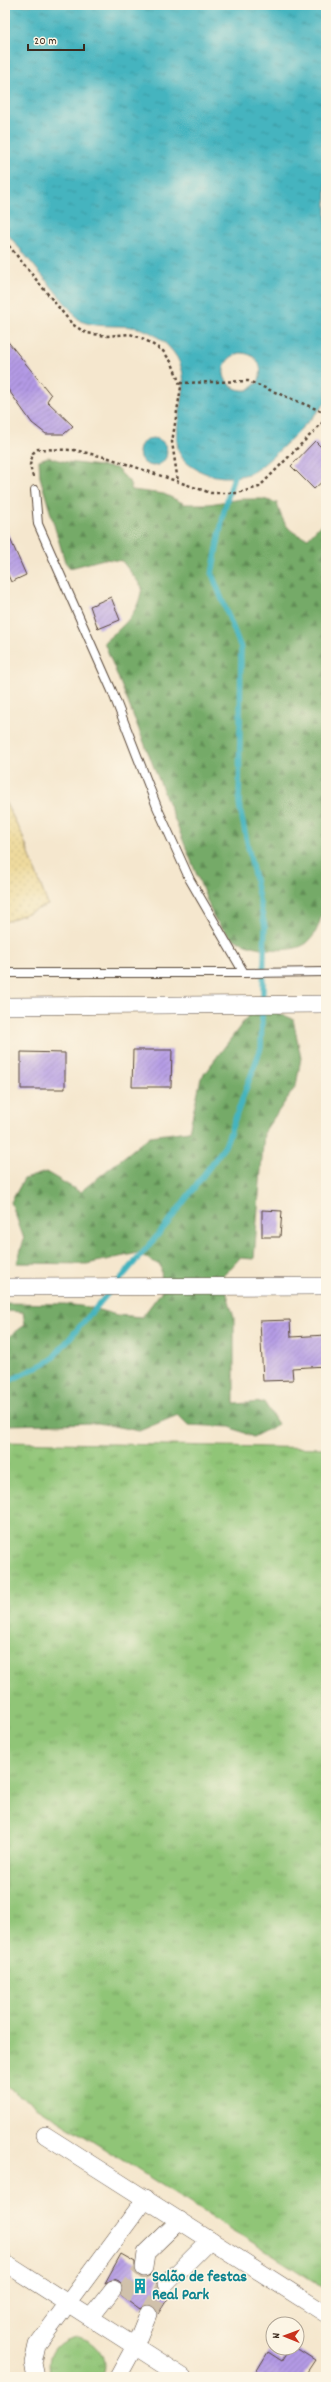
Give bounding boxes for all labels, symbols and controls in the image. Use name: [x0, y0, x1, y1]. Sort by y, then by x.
scale bar: [28, 26, 84, 52]
text: 20 m: [34, 33, 57, 50]
place label: Salão de festas Real Park: [152, 2266, 247, 2307]
building icon: Salão de festas Real Park: [131, 2277, 149, 2295]
north arrow: [265, 2316, 305, 2356]
text: N: [269, 2332, 285, 2339]

